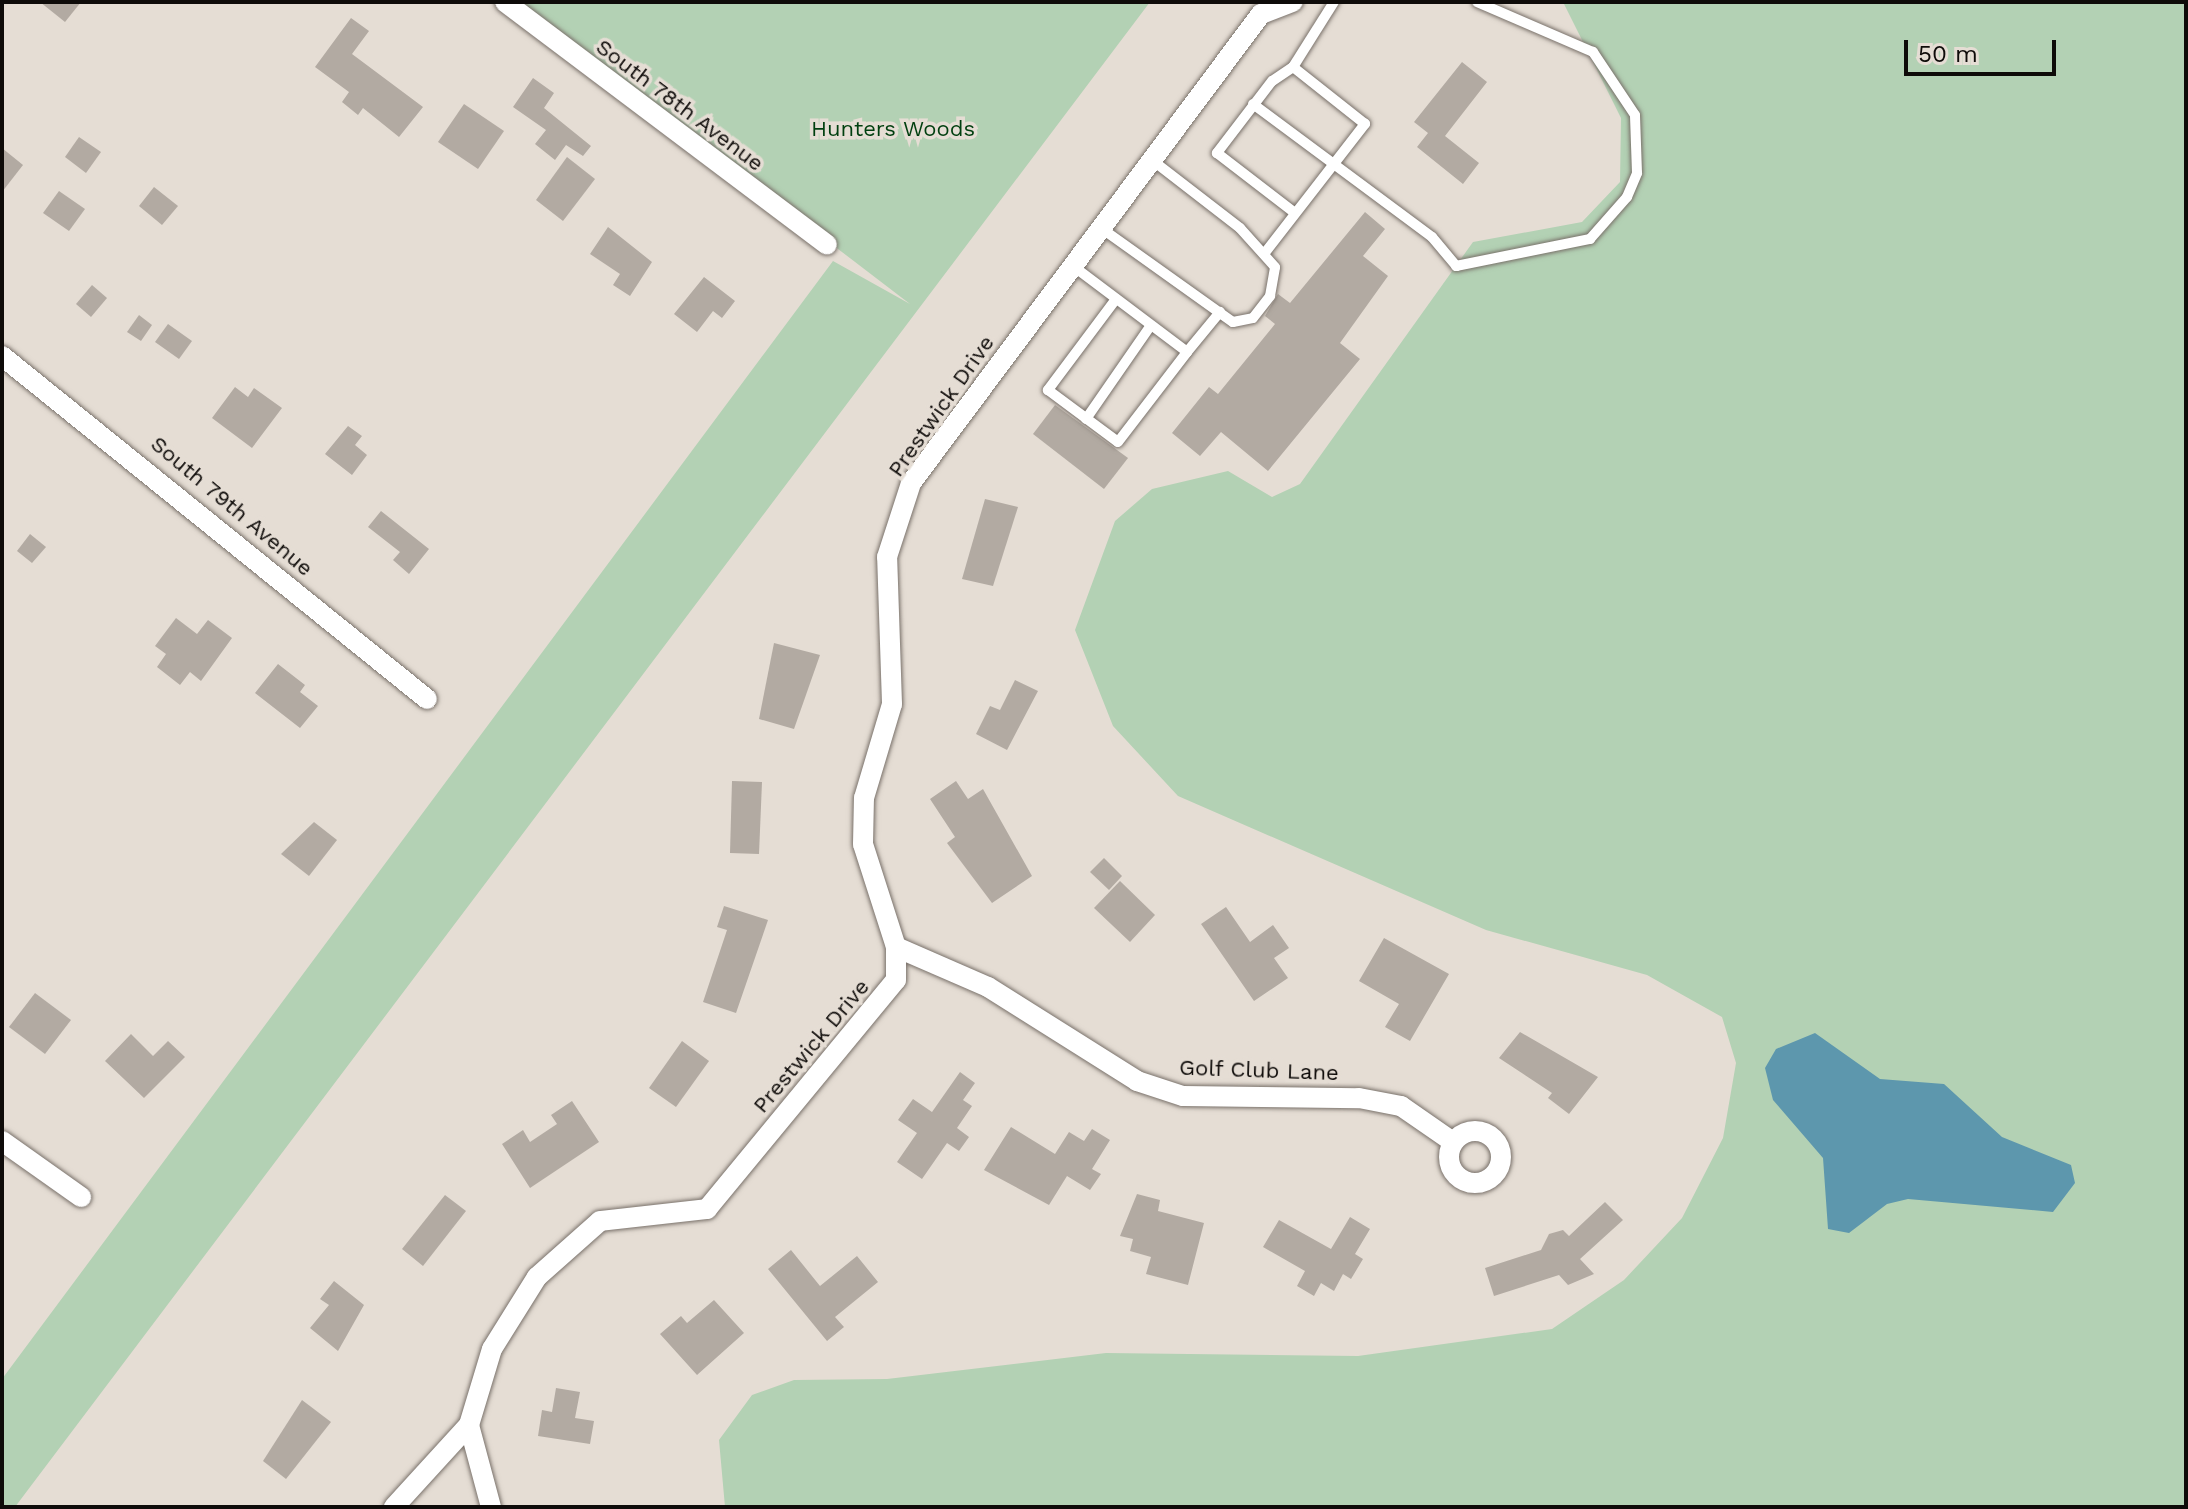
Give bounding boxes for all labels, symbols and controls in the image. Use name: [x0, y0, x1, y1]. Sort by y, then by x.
scale bar: [1908, 24, 2060, 74]
street label: South 78th Avenue: [590, 33, 770, 177]
text: 50 m: [1918, 40, 1978, 68]
park label: Hunters Woods: [811, 116, 975, 142]
street label: Prestwick Drive: [882, 330, 1000, 482]
street label: South 79th Avenue: [145, 430, 319, 582]
street label: Prestwick Drive: [747, 974, 875, 1118]
street label: Golf Club Lane: [1178, 1054, 1340, 1086]

